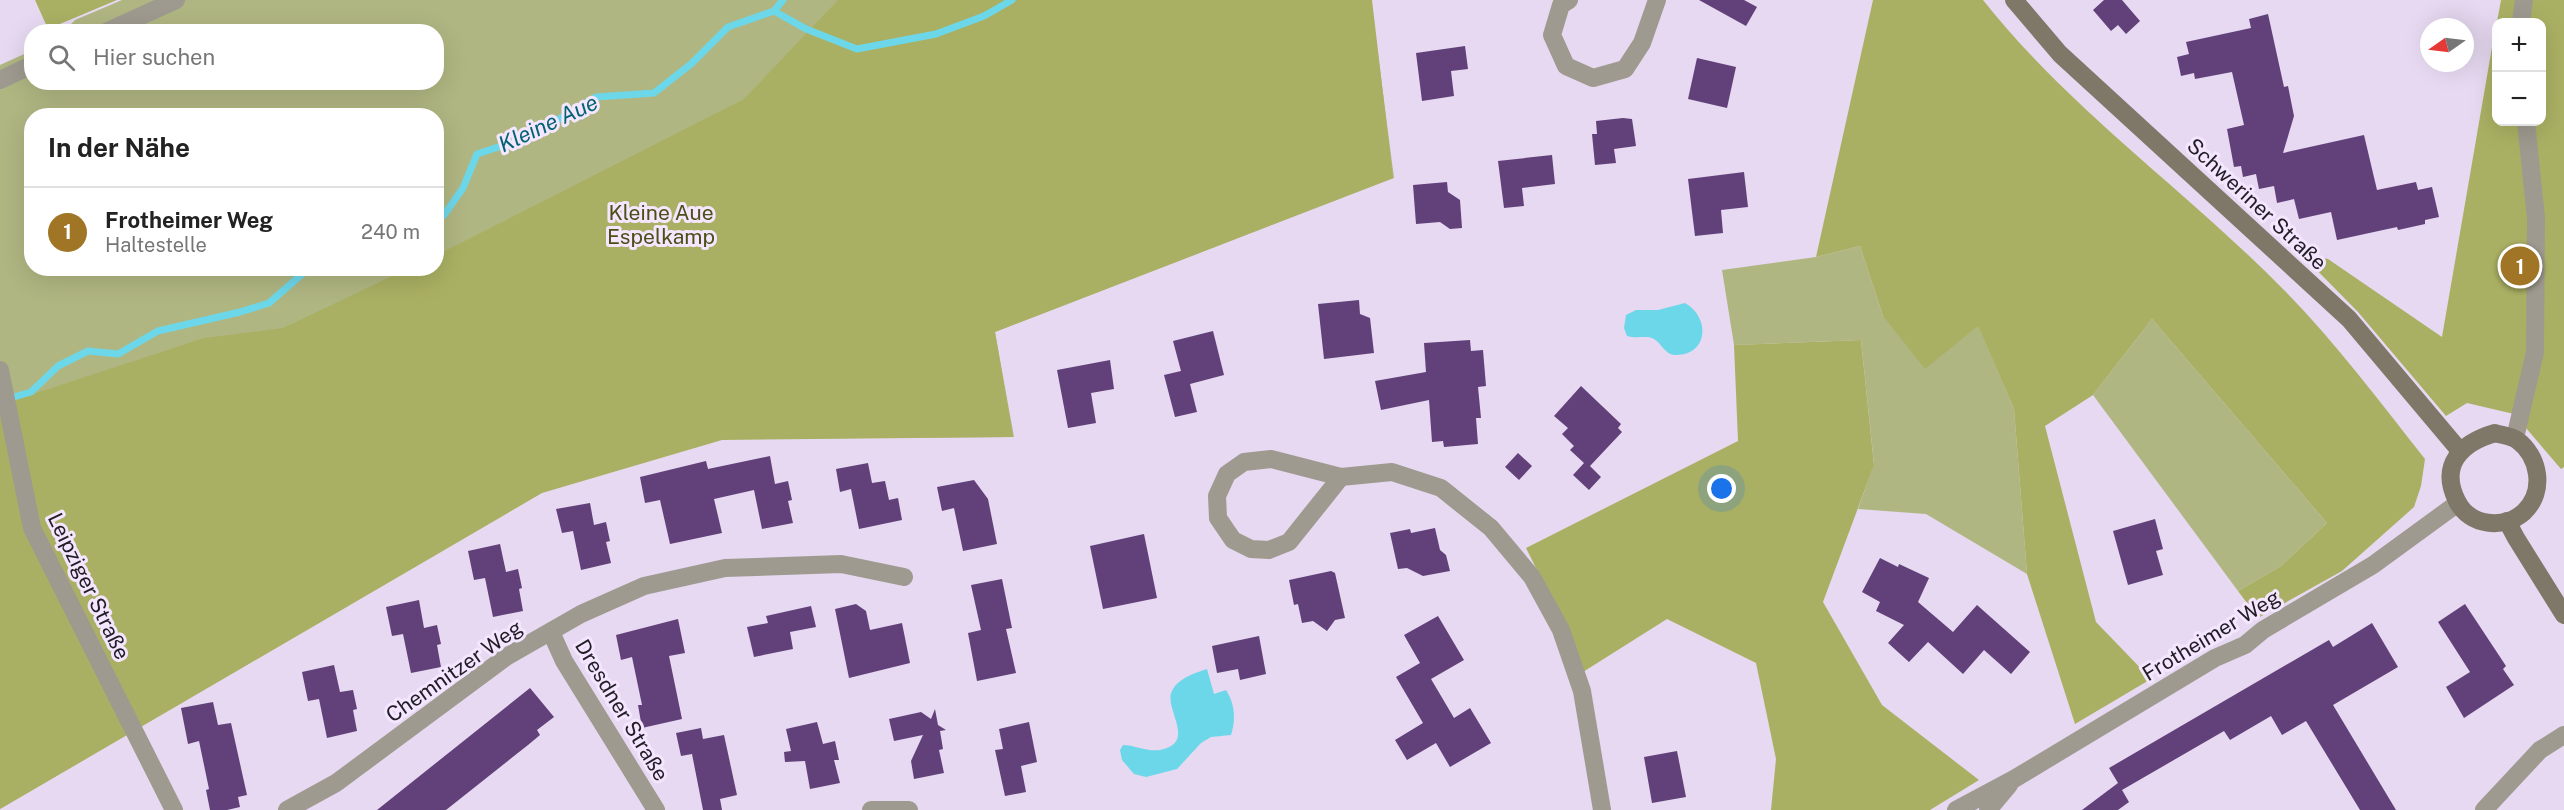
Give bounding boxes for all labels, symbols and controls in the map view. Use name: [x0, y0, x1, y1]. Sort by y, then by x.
north arrow: [2420, 18, 2474, 72]
map controls: [2492, 18, 2546, 126]
button: +: [2492, 18, 2546, 72]
search box: [24, 24, 444, 90]
icon: search: [45, 41, 78, 74]
text: Hier suchen: [93, 44, 215, 70]
button: −: [2492, 72, 2546, 126]
water label: Kleine Aue: [494, 89, 602, 157]
text: In der Nähe: [48, 132, 190, 163]
street label: Schweriner Straße: [2182, 133, 2332, 275]
park label: Kleine Aue Espelkamp: [607, 200, 715, 249]
text: Frotheimer Weg: [105, 207, 273, 233]
text: 1: [63, 220, 72, 244]
text: 240 m: [361, 220, 420, 244]
text: Haltestelle: [105, 233, 207, 257]
pin: 1: [2500, 244, 2540, 288]
your location: [1707, 474, 1736, 503]
street label: Leipziger Straße: [43, 509, 135, 663]
street label: Frotheimer Weg: [2138, 584, 2284, 686]
street label: Chemnitzer Weg: [381, 615, 527, 727]
street label: Dresdner Straße: [570, 635, 674, 785]

